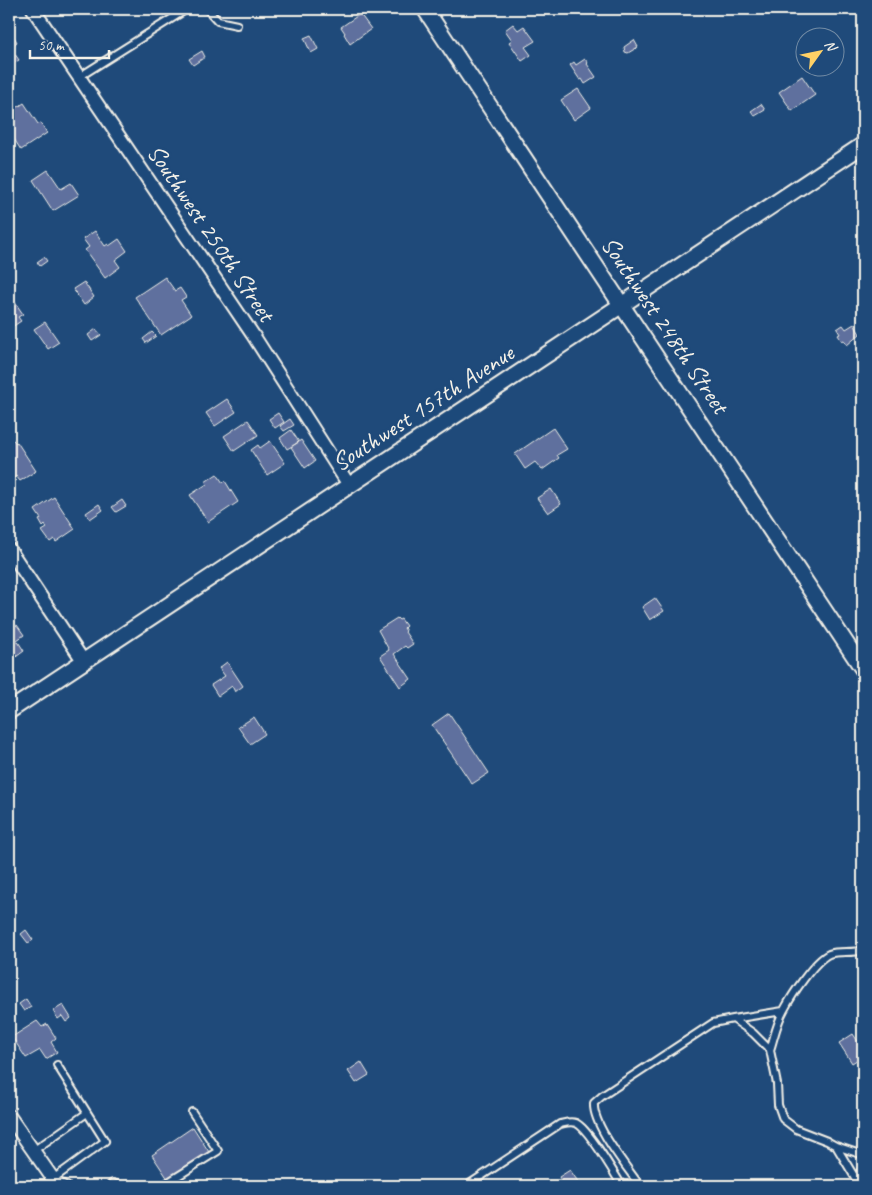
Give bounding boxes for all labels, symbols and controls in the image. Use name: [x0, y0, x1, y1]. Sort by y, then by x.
scale bar: [30, 28, 109, 60]
north arrow: [794, 28, 844, 78]
text: 50 m: [38, 36, 65, 55]
text: N: [821, 37, 841, 55]
street label: Southwest 250th Street: [140, 138, 284, 330]
street label: Southwest 248th Street: [594, 230, 738, 422]
street label: Southwest 157th Avenue: [326, 336, 522, 479]

